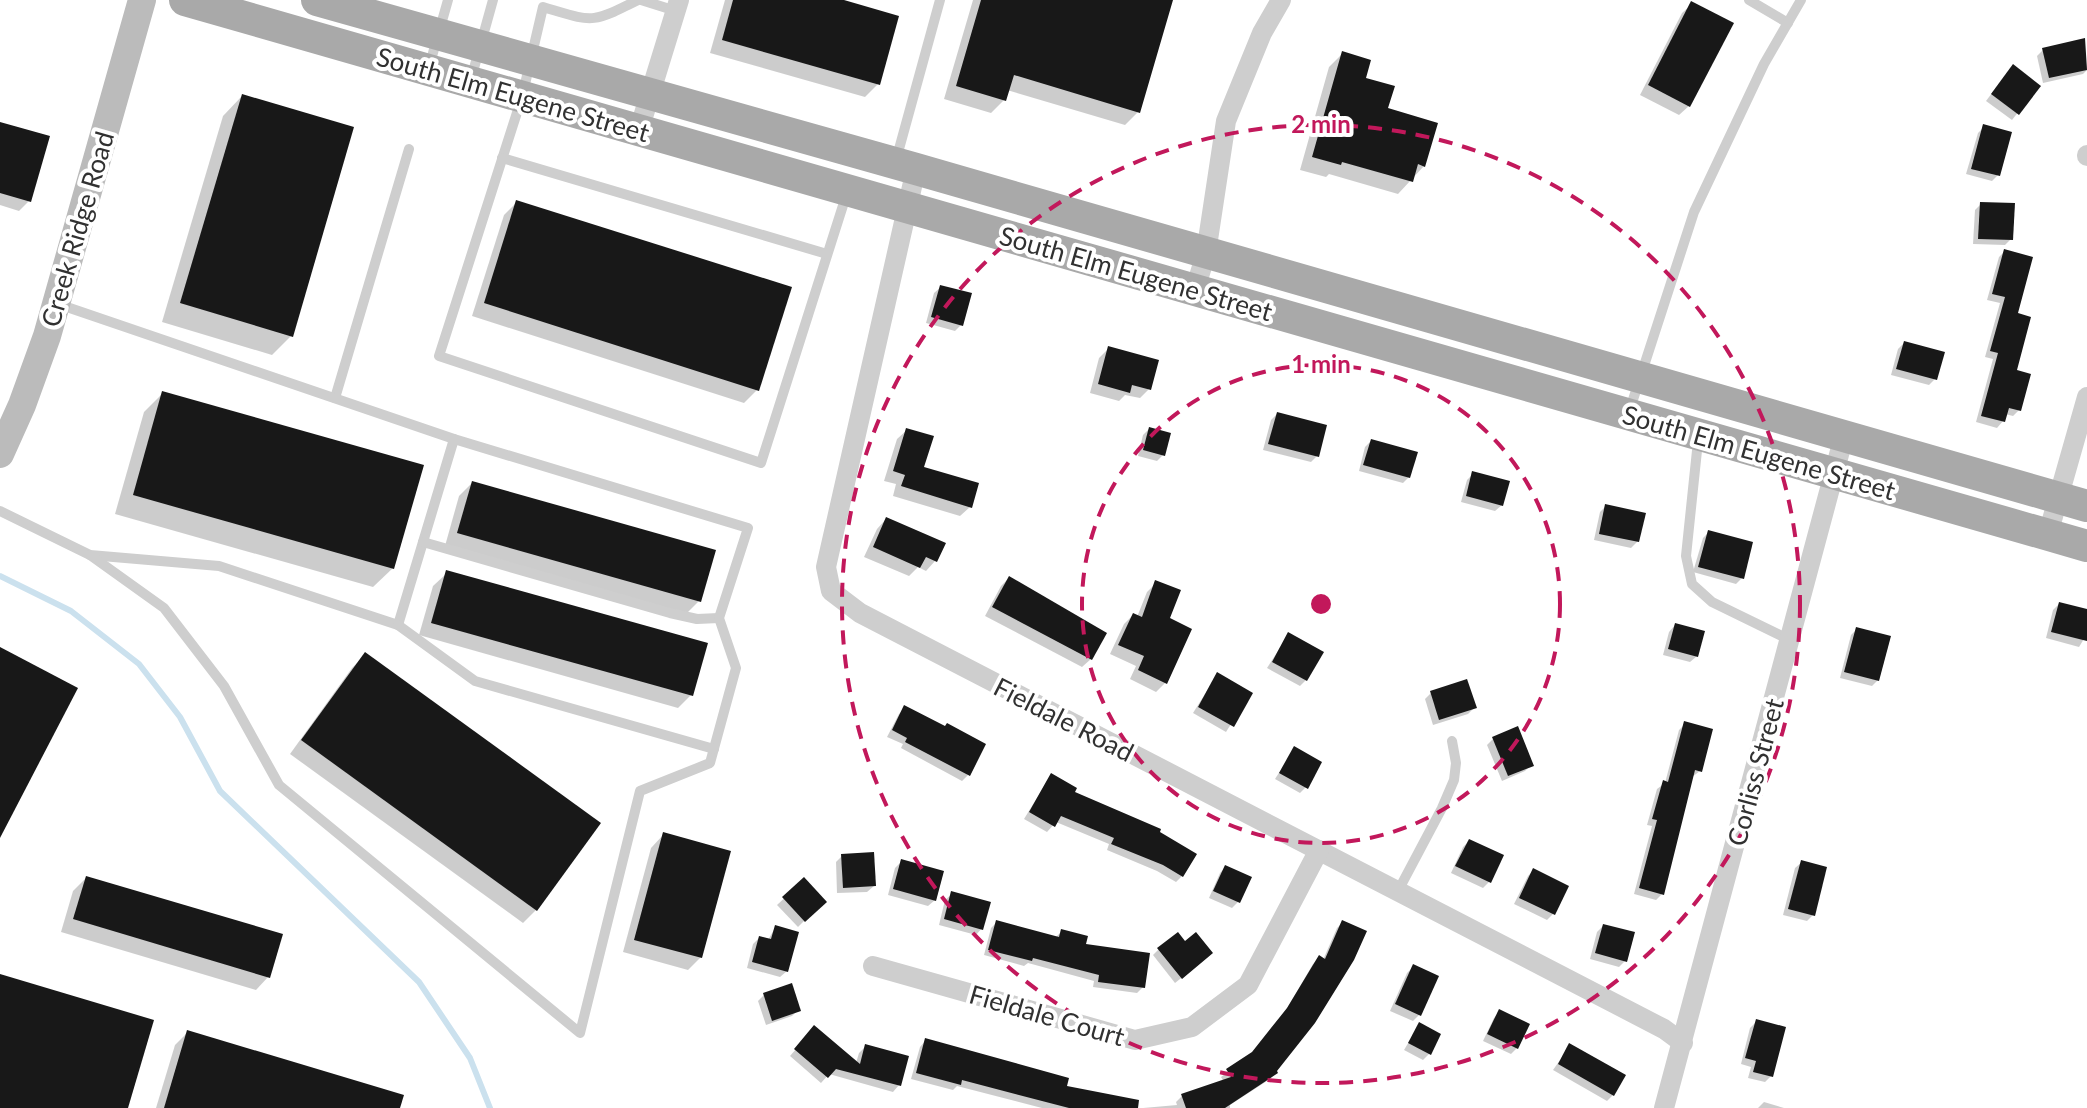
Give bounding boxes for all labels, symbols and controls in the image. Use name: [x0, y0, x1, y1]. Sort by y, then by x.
street label: South Elm Eugene Street: [373, 40, 654, 148]
text: 2 min: [1291, 109, 1351, 138]
street label: Creek Ridge Road: [34, 128, 120, 330]
street label: South Elm Eugene Street: [996, 219, 1277, 327]
text: 1 min: [1291, 349, 1351, 378]
street label: South Elm Eugene Street: [1619, 398, 1900, 506]
centre of rings: [1307, 590, 1335, 618]
street label: Fieldale Road: [989, 670, 1139, 768]
street label: Corliss Street: [1720, 694, 1790, 849]
street label: Fieldale Court: [966, 978, 1129, 1053]

